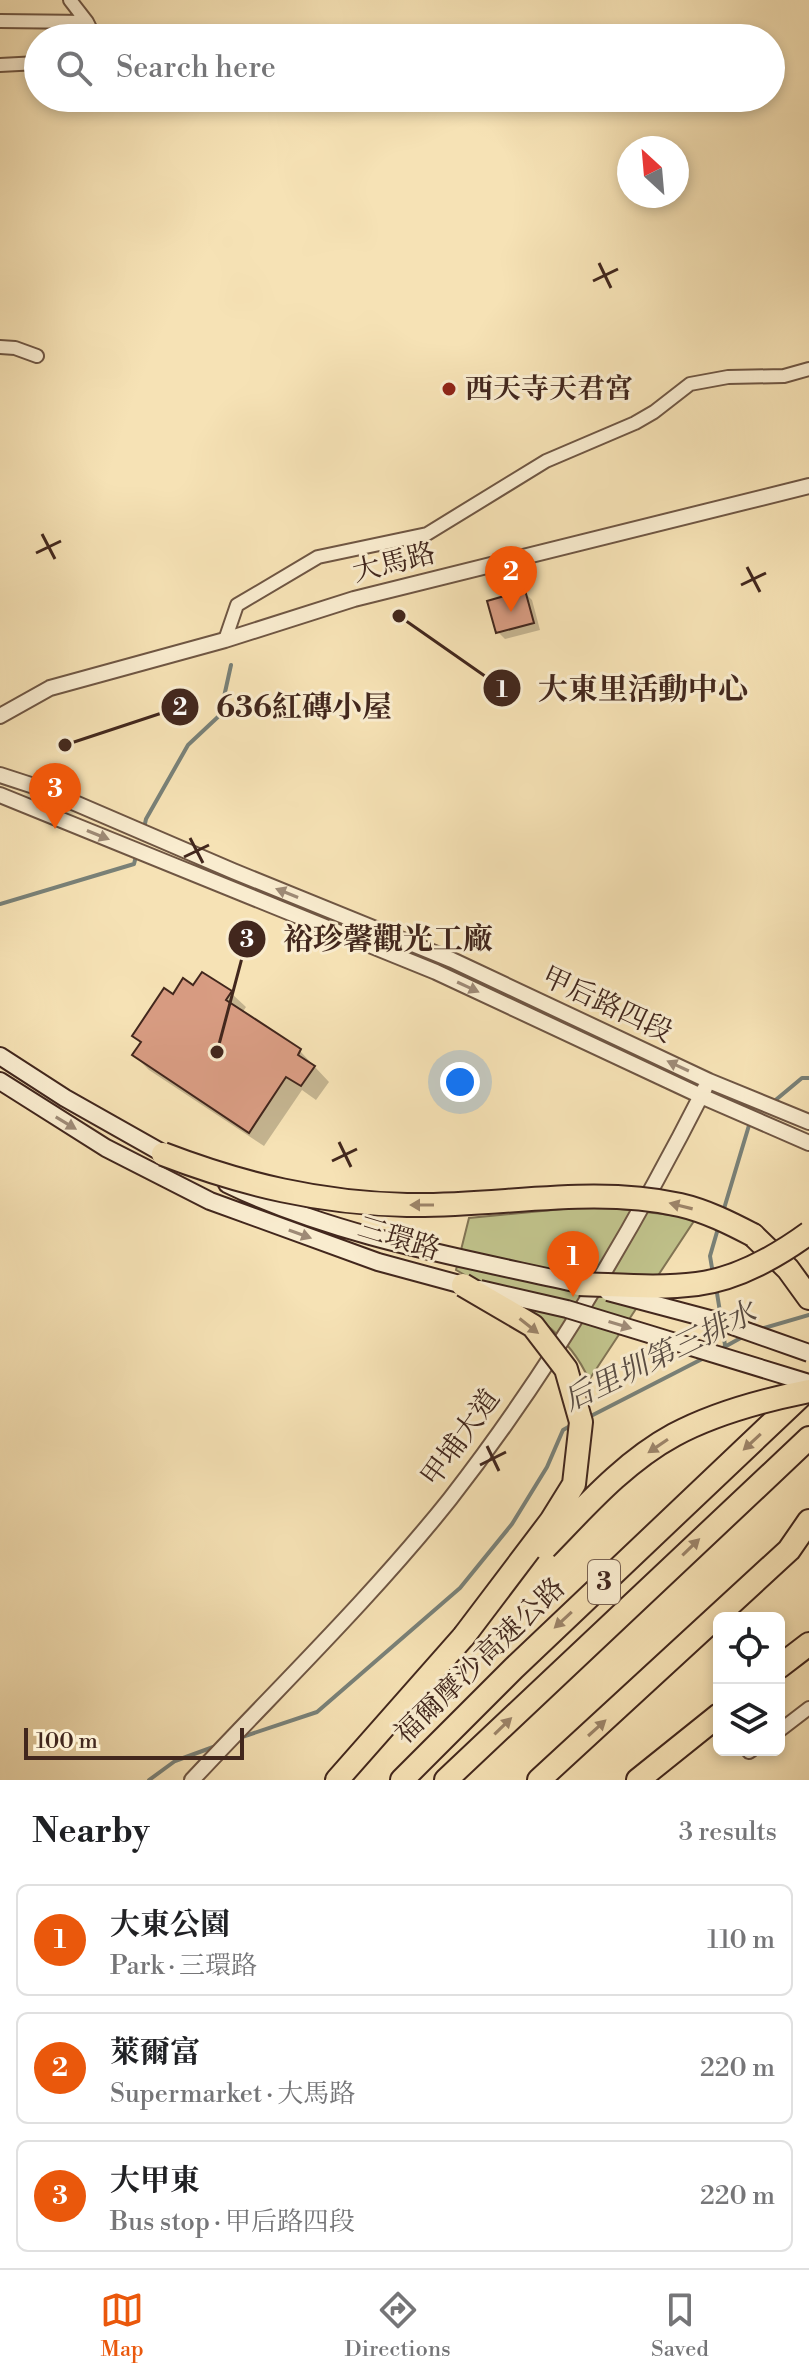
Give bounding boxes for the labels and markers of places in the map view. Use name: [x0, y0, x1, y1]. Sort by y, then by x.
place label: 西天寺天君宮: [465, 372, 633, 407]
marker: 西天寺天君宮: [440, 380, 458, 398]
pin: 2: [485, 546, 537, 612]
callout: 大東里活動中心: [482, 661, 764, 715]
callout: 636紅磚小屋: [160, 680, 408, 734]
pin: 3: [29, 763, 81, 829]
callout: 裕珍馨觀光工廠: [227, 912, 509, 966]
pin: 1: [547, 1231, 599, 1297]

